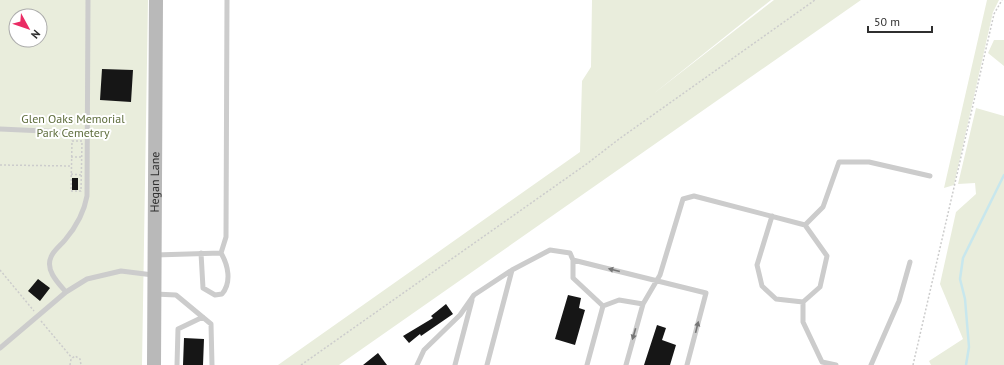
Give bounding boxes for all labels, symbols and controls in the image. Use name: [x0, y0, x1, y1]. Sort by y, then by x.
north arrow: [8, 8, 48, 48]
scale bar: [868, 8, 932, 34]
text: 50 m: [874, 14, 900, 29]
text: N: [28, 27, 43, 42]
park label: Glen Oaks Memorial Park Cemetery: [21, 111, 125, 140]
street label: Hegan Lane: [147, 152, 162, 212]
one-way arrow: [608, 267, 620, 273]
one-way arrow: [694, 321, 700, 333]
one-way arrow: [631, 329, 637, 341]

